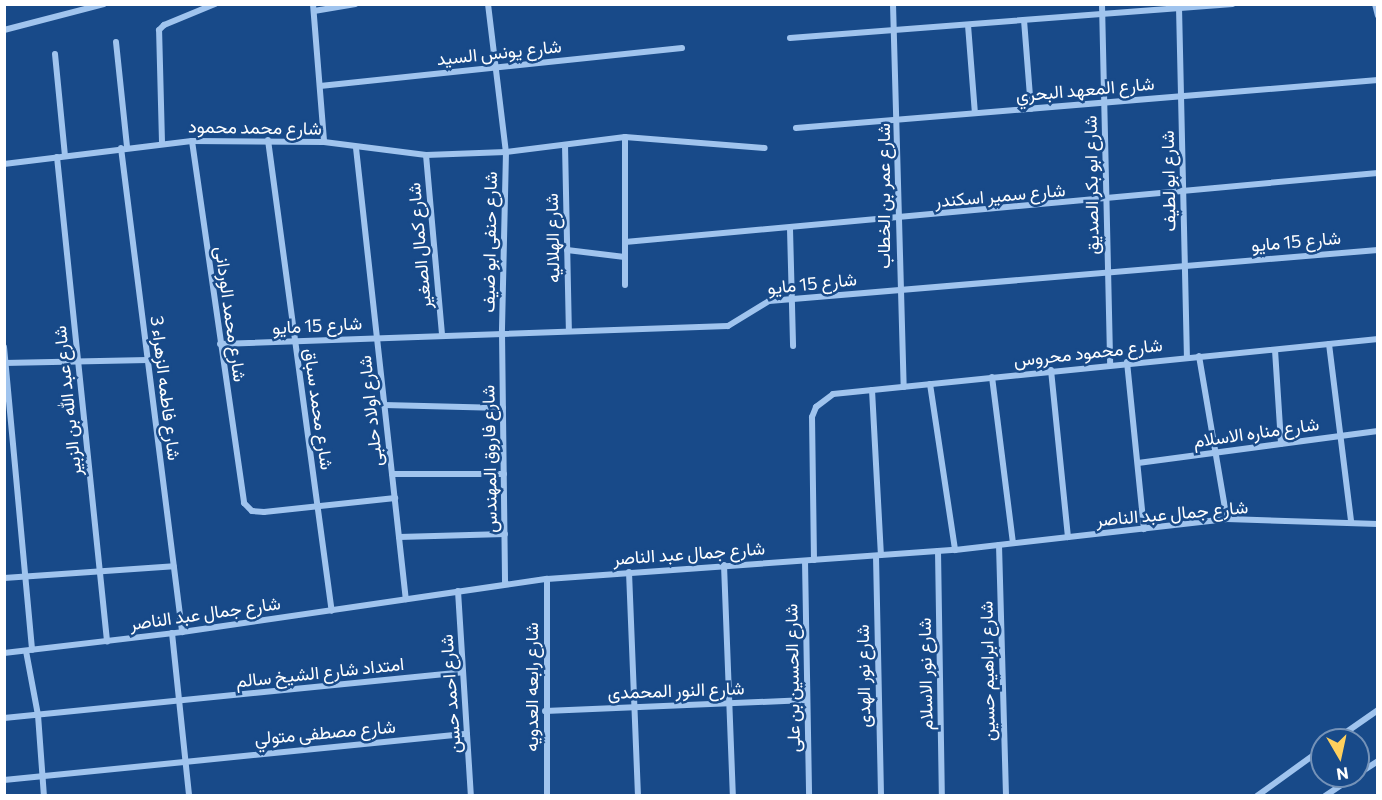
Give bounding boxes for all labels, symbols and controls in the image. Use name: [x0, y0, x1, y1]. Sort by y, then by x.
street label: شارع يونس السيد: [435, 35, 563, 69]
street label: شارع المعهد البحري: [1015, 72, 1155, 106]
street label: شارع محمد محمود: [188, 115, 322, 139]
street label: شارع ابو بكر الصديق: [1079, 115, 1103, 255]
street label: شارع عمر بن الخطاب: [872, 123, 894, 269]
street label: شارع ابو لطيف: [1156, 130, 1180, 232]
street label: شارع حنفى ابو ضيف: [477, 171, 501, 313]
street label: شارع سمير اسكندر: [934, 179, 1066, 211]
street label: شارع كمال الصغير: [403, 182, 435, 310]
street label: شارع الهلاليه: [540, 193, 564, 283]
street label: شارع 15 مايو: [1250, 226, 1342, 256]
street label: شارع محمد الوردانى: [211, 245, 251, 383]
street label: شارع 15 مايو: [766, 268, 858, 298]
street label: شارع 15 مايو: [271, 312, 363, 338]
street label: شارع فاطمه الزهراء 3: [146, 314, 186, 462]
street label: شارع عبد الله بن الزبير: [48, 325, 86, 477]
street label: شارع محمود محروس: [1012, 333, 1164, 371]
street label: شارع محمد سباق: [300, 347, 338, 471]
street label: شارع اولاد حلبى: [353, 354, 387, 468]
street label: شارع فاروق المهندس: [477, 385, 501, 533]
street label: شارع مناره الاسلام: [1192, 412, 1320, 452]
street label: شارع جمال عبد الناصر: [1095, 496, 1249, 530]
street label: شارع جمال عبد الناصر: [612, 537, 766, 569]
street label: شارع جمال عبد الناصر: [128, 592, 282, 634]
street label: شارع ابراهيم حسين: [975, 601, 999, 741]
street label: شارع الحسين بن على: [780, 604, 804, 752]
street label: شارع نور الاسلام: [913, 618, 937, 730]
street label: شارع رابعه العدويه: [520, 622, 542, 752]
street label: شارع نور الهدى: [851, 624, 875, 728]
street label: شارع احمد حسن: [435, 634, 465, 754]
street label: امتداد شارع الشيخ سالم: [235, 652, 405, 692]
street label: شارع النور المحمدى: [607, 677, 745, 703]
street label: شارع مصطفى متولي: [253, 715, 397, 749]
north arrow: [1310, 728, 1370, 788]
text: N: [1335, 764, 1350, 785]

